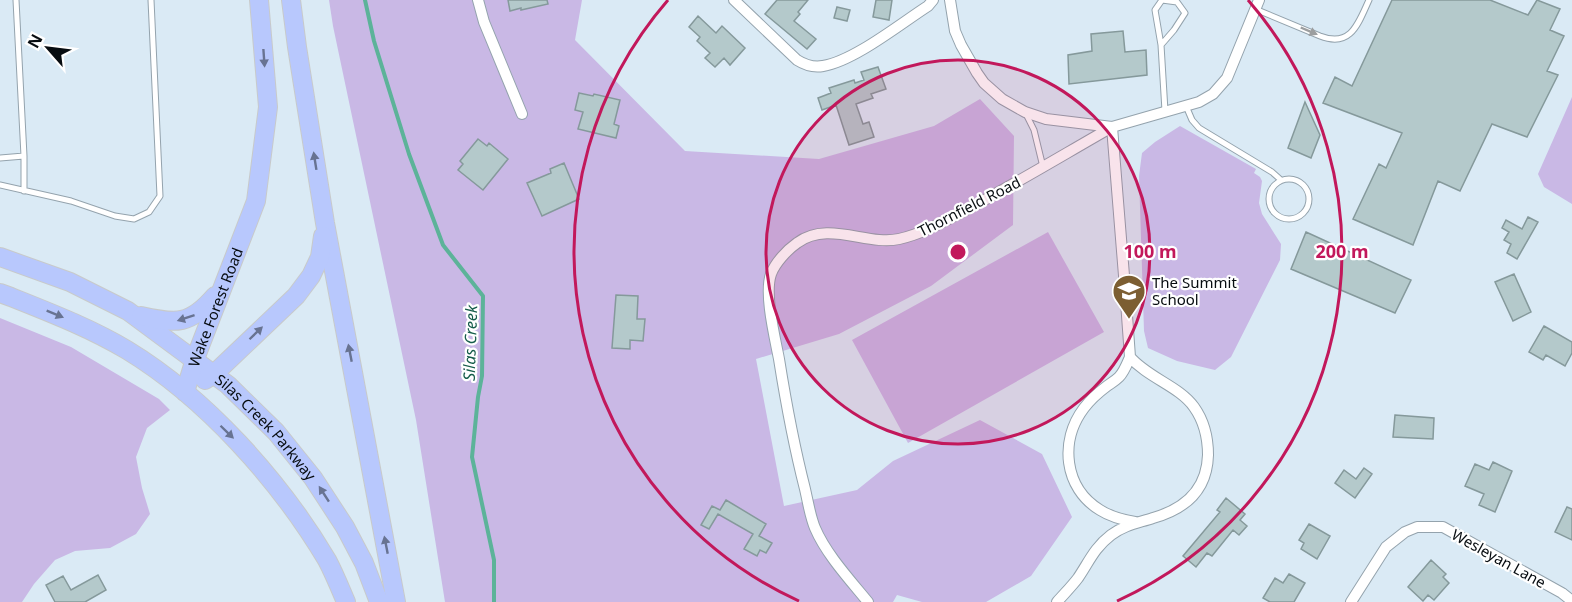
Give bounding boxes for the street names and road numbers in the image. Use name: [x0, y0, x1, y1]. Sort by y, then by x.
street label: Thornfield Road: [914, 172, 1024, 240]
street label: Wake Forest Road: [183, 245, 247, 369]
street label: Silas Creek Parkway: [211, 369, 321, 484]
street label: Wesleyan Lane: [1448, 524, 1550, 592]

